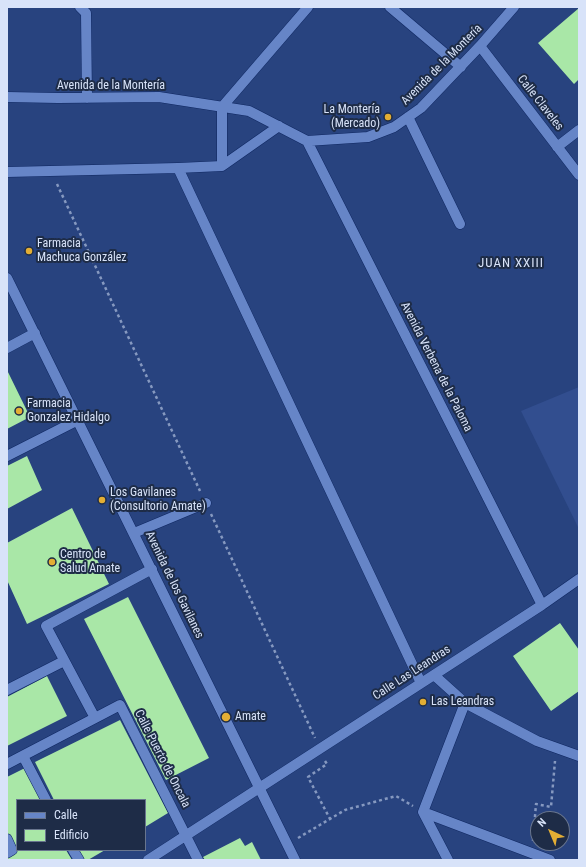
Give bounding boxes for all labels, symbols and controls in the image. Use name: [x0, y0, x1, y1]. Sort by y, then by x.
street label: Avenida de la Montería: [399, 22, 485, 108]
street label: Calle Claveles: [514, 72, 566, 134]
street label: Avenida de la Montería: [57, 79, 165, 93]
place label: La Montería (Mercado): [323, 103, 380, 131]
marker: La Montería (Mercado): [383, 112, 393, 122]
place label: Farmacia Machuca González: [37, 237, 127, 265]
marker: Farmacia Machuca González: [24, 246, 34, 256]
district label: JUAN XXIII: [478, 256, 544, 272]
street label: Avenida Verbena de la Paloma: [397, 300, 475, 434]
place label: Farmacia Gonzalez Hidalgo: [27, 397, 110, 425]
marker: Farmacia Gonzalez Hidalgo: [14, 406, 24, 416]
place label: Los Gavilanes (Consultorio Amate): [110, 486, 206, 514]
marker: Los Gavilanes (Consultorio Amate): [97, 495, 107, 505]
street label: Avenida de los Gavilanes: [142, 529, 206, 641]
place label: Centro de Salud Amate: [60, 548, 120, 576]
marker: Centro de Salud Amate: [47, 557, 57, 567]
street label: Calle Las Leandras: [371, 643, 453, 703]
place label: Las Leandras: [431, 695, 494, 709]
marker: Las Leandras: [418, 697, 428, 707]
street label: Calle Puerto de Oncala: [131, 708, 193, 810]
place label: Amate: [235, 710, 266, 724]
marker: Amate: [220, 711, 232, 723]
legend: [16, 799, 146, 851]
text: Calle: [54, 808, 78, 822]
north arrow: [530, 811, 570, 851]
text: N: [535, 816, 549, 830]
text: Edificio: [54, 828, 89, 842]

